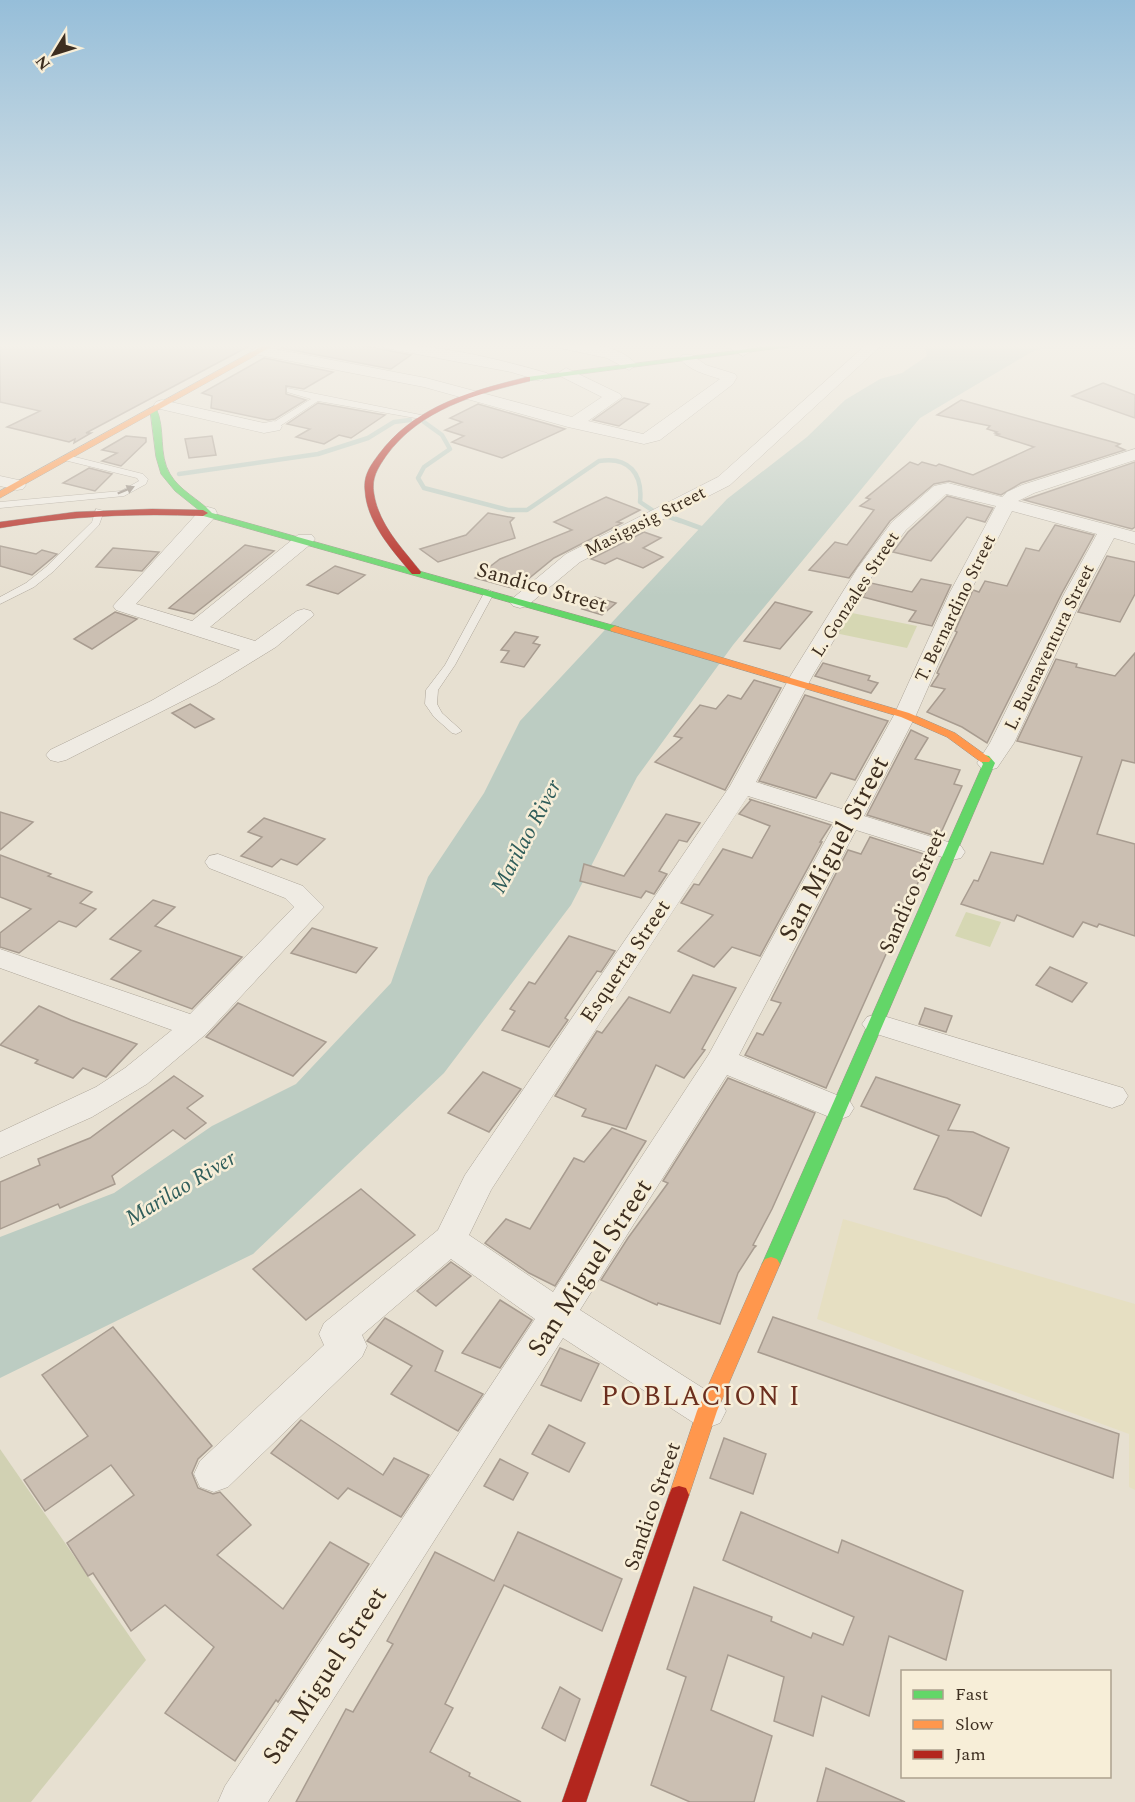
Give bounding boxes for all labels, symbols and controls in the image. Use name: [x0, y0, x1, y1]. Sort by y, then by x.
north arrow: [24, 24, 84, 84]
text: N: [29, 50, 56, 75]
street label: Masigasig Street: [580, 479, 711, 564]
one-way arrow: [118, 485, 136, 495]
street label: L. Gonzales Street: [805, 526, 906, 663]
street label: T. Bernardino Street: [908, 530, 1003, 687]
street label: Sandico Street: [473, 554, 611, 622]
street label: L. Buenaventura Street: [997, 559, 1102, 735]
street label: San Miguel Street: [768, 748, 900, 949]
water label: Marilao River: [482, 774, 570, 900]
street label: Sandico Street: [871, 824, 955, 959]
street label: Esquerta Street: [573, 893, 679, 1030]
water label: Marilao River: [119, 1142, 243, 1235]
street label: San Miguel Street: [517, 1170, 663, 1365]
district label: POBLACION I: [601, 1376, 801, 1418]
street label: Sandico Street: [616, 1438, 690, 1575]
street label: San Miguel Street: [252, 1578, 398, 1773]
legend: [901, 1670, 1111, 1778]
text: Fast: [955, 1681, 988, 1708]
text: Slow: [955, 1711, 994, 1738]
text: Jam: [955, 1741, 986, 1768]

